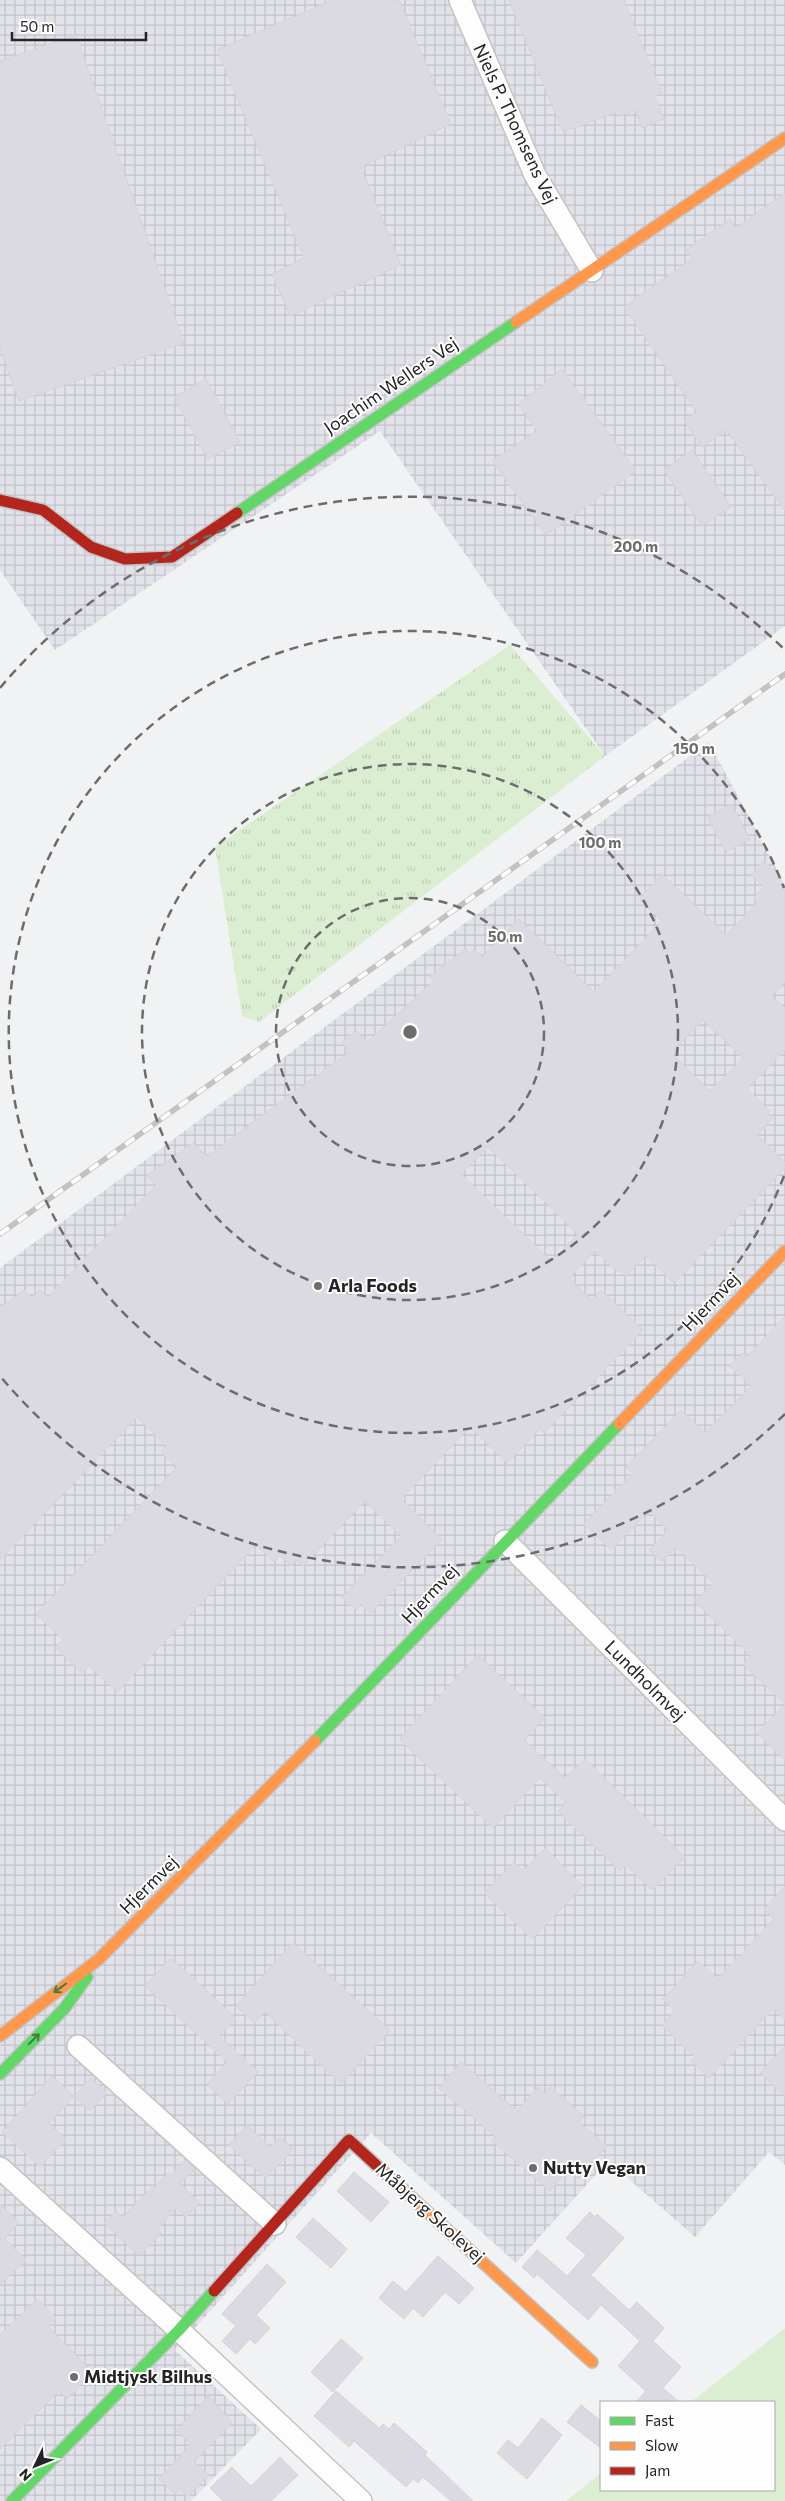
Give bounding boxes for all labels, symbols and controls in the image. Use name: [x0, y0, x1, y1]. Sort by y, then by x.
scale bar: [12, 10, 146, 42]
text: 50 m: [20, 17, 54, 35]
street label: Niels P. Thomsens Vej: [469, 40, 563, 207]
street label: Joachim Wellers Vej: [319, 332, 462, 438]
text: 200 m: [614, 537, 658, 555]
text: 150 m: [673, 739, 715, 757]
text: 100 m: [579, 833, 621, 851]
text: 50 m: [488, 927, 522, 945]
centre of rings: [401, 1023, 419, 1041]
street label: Hjermvej: [677, 1267, 744, 1335]
place label: Arla Foods: [328, 1274, 417, 1296]
marker: Arla Foods: [312, 1280, 324, 1292]
street label: Hjermvej: [396, 1559, 462, 1628]
street label: Lundholmvej: [601, 1635, 691, 1725]
street label: Hjermvej: [115, 1851, 182, 1918]
one-way arrow: [53, 1983, 67, 1993]
one-way arrow: [28, 2034, 40, 2046]
place label: Nutty Vegan: [543, 2156, 646, 2178]
street label: Måbjerg Skolevej: [372, 2158, 490, 2267]
marker: Nutty Vegan: [527, 2162, 539, 2174]
place label: Midtjysk Bilhus: [84, 2365, 212, 2387]
marker: Midtjysk Bilhus: [68, 2371, 80, 2383]
legend: [600, 2401, 775, 2491]
text: Fast: [645, 2411, 674, 2429]
text: Slow: [645, 2436, 678, 2454]
north arrow: [10, 2441, 60, 2491]
text: Jam: [645, 2461, 670, 2479]
text: N: [15, 2466, 35, 2485]

